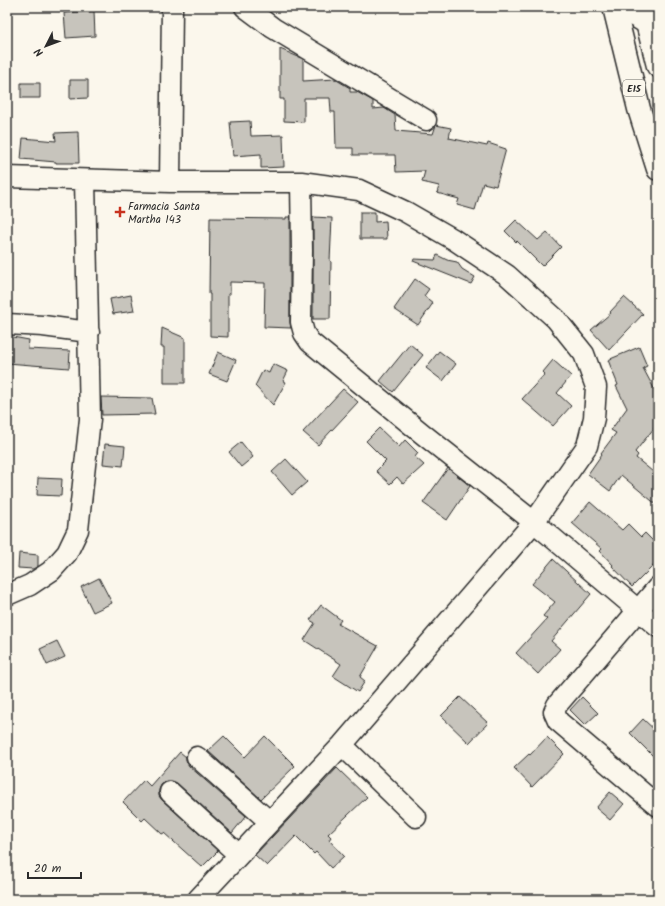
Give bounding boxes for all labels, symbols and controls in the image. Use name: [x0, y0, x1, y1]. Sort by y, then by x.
north arrow: [26, 26, 66, 66]
text: N: [30, 43, 48, 61]
road number: E15: [623, 80, 645, 96]
place label: Farmacia Santa Martha 143: [128, 198, 200, 229]
marker: Farmacia Santa Martha 143: [115, 207, 125, 217]
scale bar: [28, 854, 81, 880]
text: 20 m: [34, 859, 62, 878]

